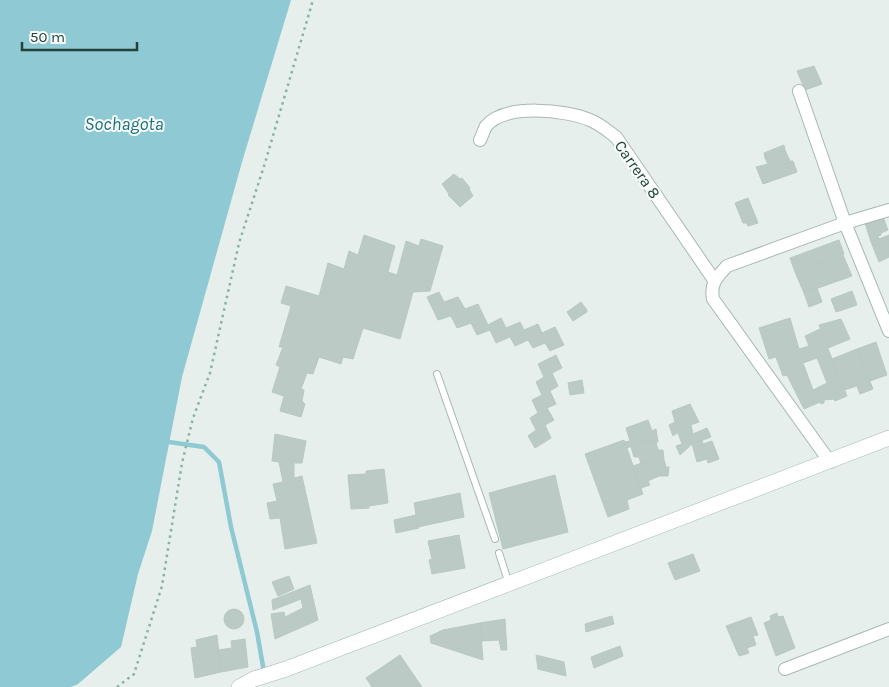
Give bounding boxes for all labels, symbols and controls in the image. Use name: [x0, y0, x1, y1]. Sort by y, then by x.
scale bar: [22, 20, 138, 52]
text: 50 m: [30, 28, 65, 46]
water label: Sochagota: [85, 113, 163, 135]
street label: Carrera 8: [611, 137, 664, 202]

